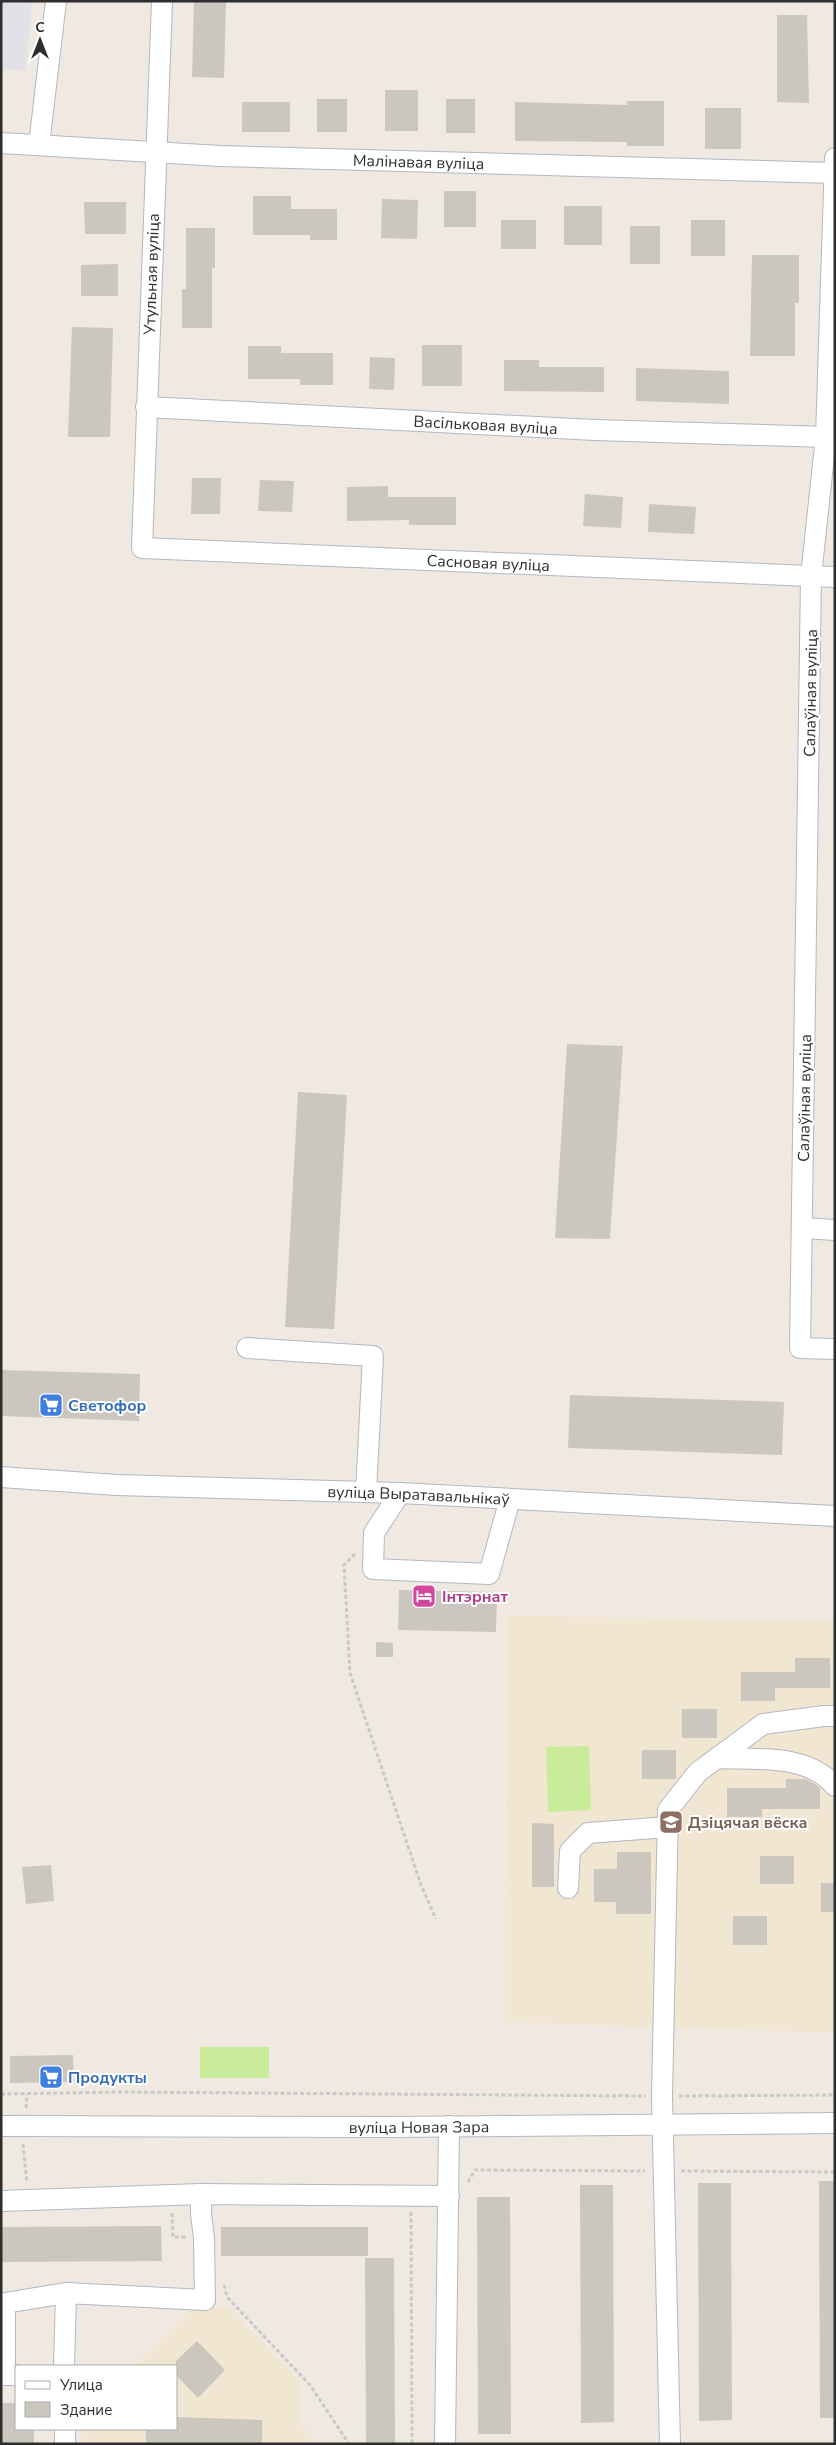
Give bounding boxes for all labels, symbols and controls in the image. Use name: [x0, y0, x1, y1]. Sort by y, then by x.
north arrow: [15, 15, 65, 65]
text: С: [35, 18, 45, 37]
street label: Малінавая вуліца: [352, 150, 485, 175]
street label: Утульная вуліца: [139, 213, 165, 336]
street label: Васільковая вуліца: [413, 411, 558, 440]
street label: Сасновая вуліца: [426, 550, 550, 577]
street label: Салаўіная вуліца: [799, 629, 823, 757]
street label: Салаўіная вуліца: [793, 1034, 817, 1162]
supermarket icon: Светофор: [38, 1392, 64, 1418]
place label: Светофор: [68, 1395, 147, 1417]
street label: вуліца Выратавальнікаў: [327, 1481, 511, 1511]
hotel icon: Інтэрнат: [411, 1583, 437, 1609]
place label: Інтэрнат: [442, 1586, 509, 1608]
school or university icon: Дзіцячая вёска: [658, 1809, 684, 1835]
place label: Дзіцячая вёска: [688, 1812, 807, 1834]
supermarket icon: Продукты: [38, 2064, 64, 2090]
place label: Продукты: [68, 2067, 147, 2089]
street label: вуліца Новая Зара: [349, 2116, 489, 2139]
legend: [15, 2365, 178, 2430]
text: Улица: [59, 2375, 103, 2395]
text: Здание: [60, 2400, 112, 2420]

